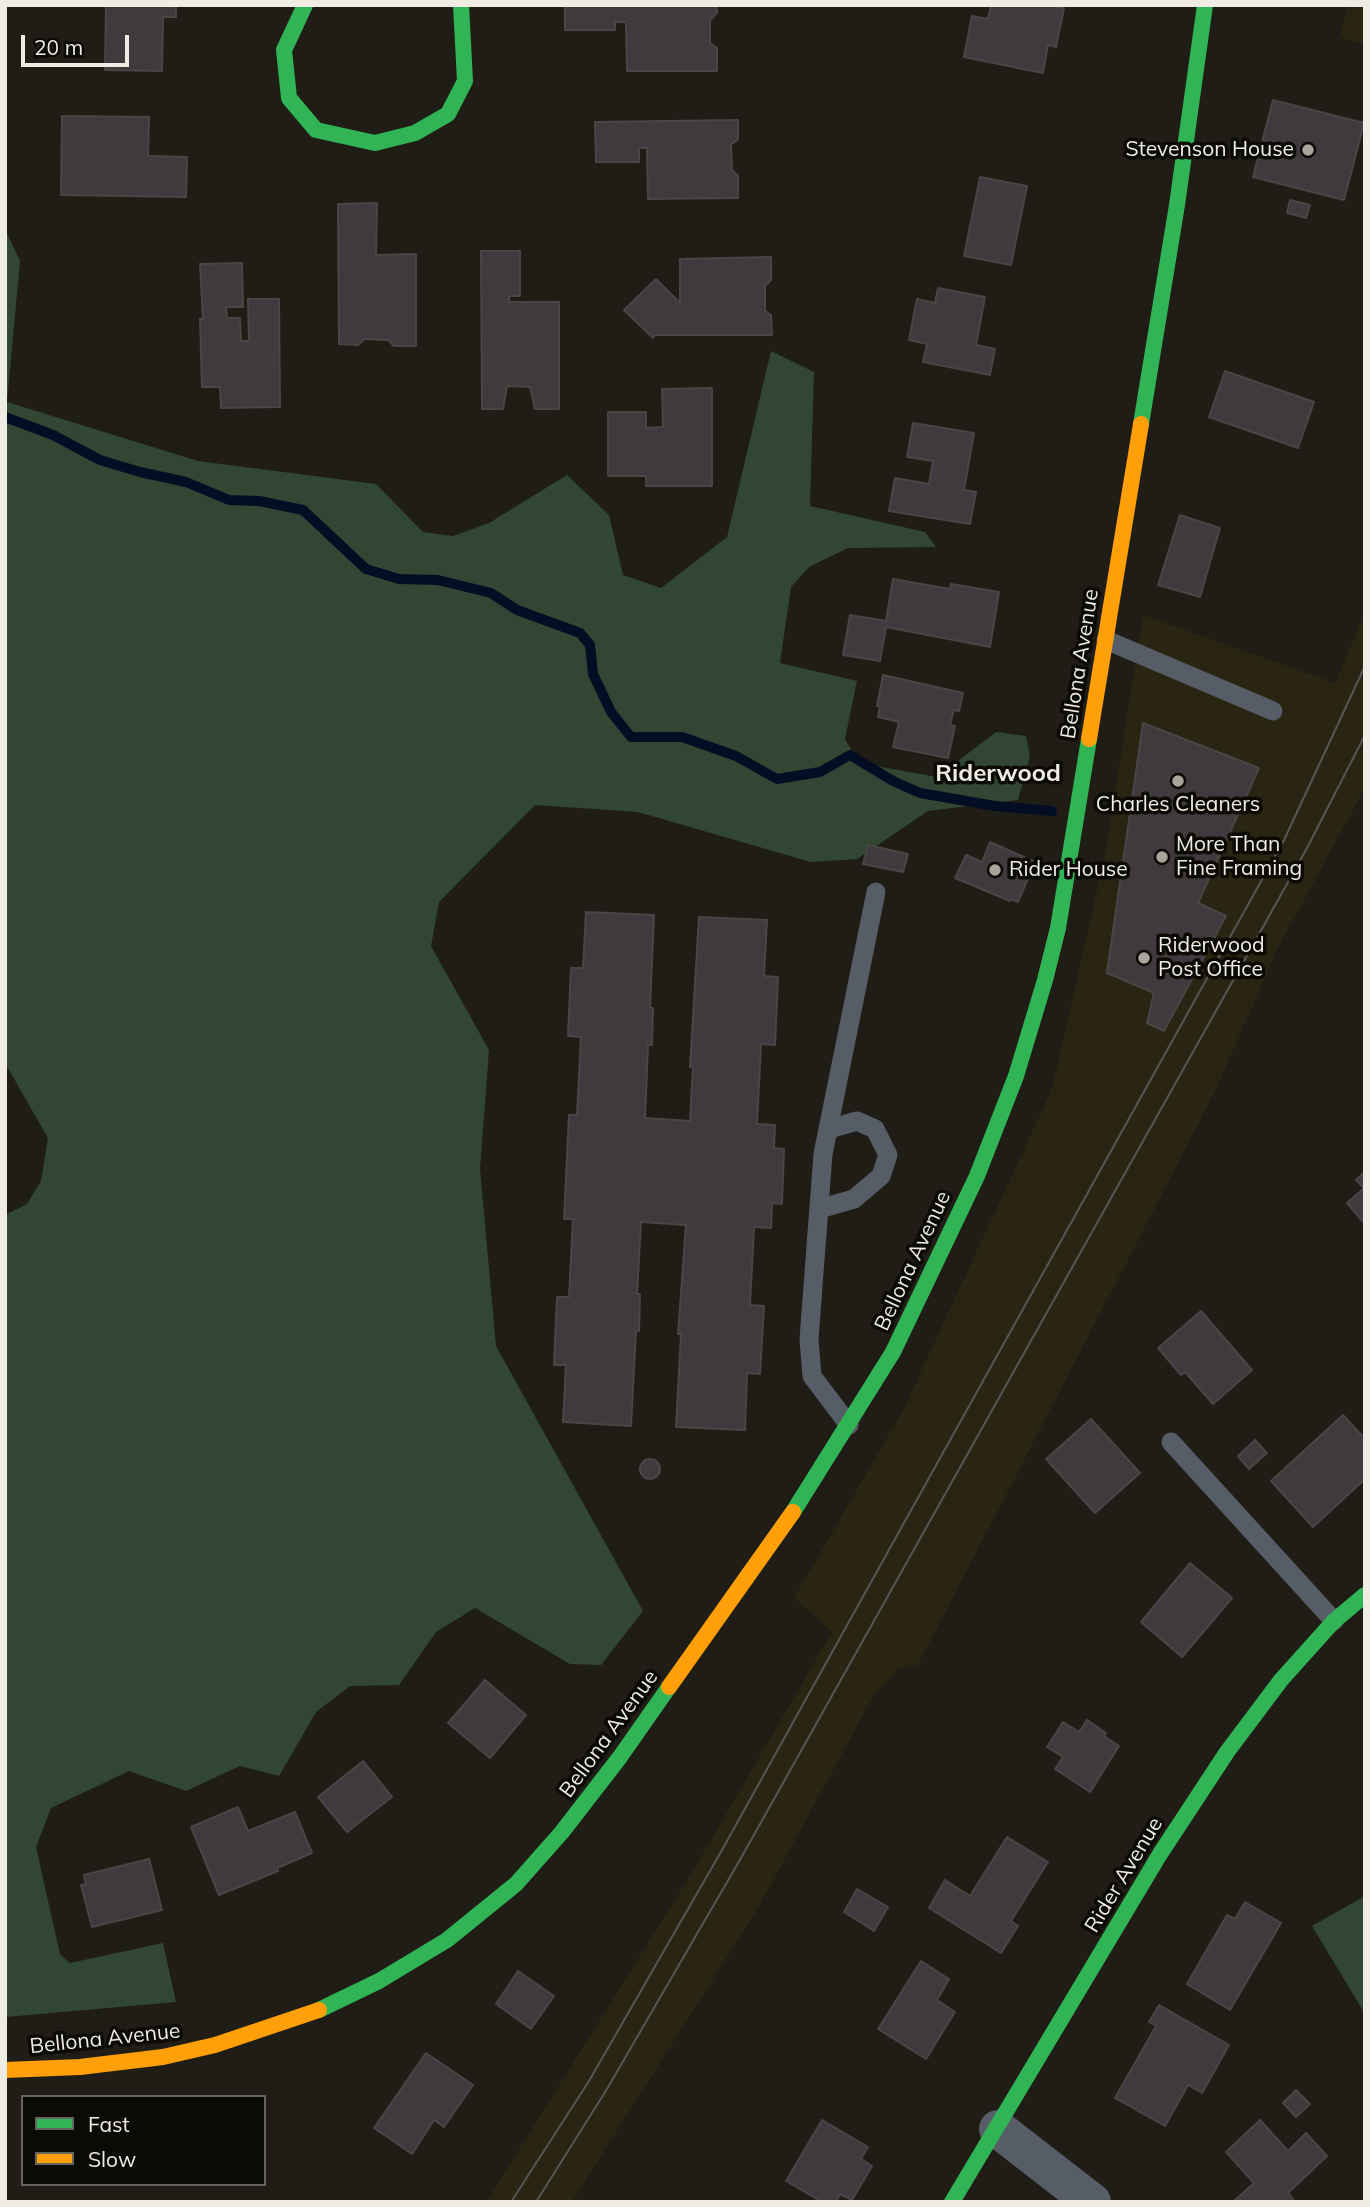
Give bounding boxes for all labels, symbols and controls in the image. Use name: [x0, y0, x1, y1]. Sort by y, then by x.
scale bar: [24, 21, 133, 65]
text: 20 m: [34, 34, 83, 60]
place label: Stevenson House: [1125, 137, 1294, 163]
marker: Stevenson House: [1300, 142, 1316, 158]
street label: Bellona Avenue: [1056, 587, 1104, 741]
district label: Riderwood: [935, 760, 1061, 788]
marker: Charles Cleaners: [1170, 773, 1186, 789]
place label: Charles Cleaners: [1096, 792, 1260, 818]
place label: More Than Fine Framing: [1176, 832, 1302, 882]
marker: More Than Fine Framing: [1154, 849, 1170, 865]
place label: Rider House: [1009, 857, 1128, 883]
marker: Rider House: [987, 862, 1003, 878]
place label: Riderwood Post Office: [1158, 933, 1264, 983]
marker: Riderwood Post Office: [1136, 950, 1152, 966]
street label: Bellona Avenue: [870, 1187, 956, 1335]
street label: Bellona Avenue: [554, 1665, 664, 1803]
street label: Rider Avenue: [1080, 1813, 1168, 1937]
street label: Bellona Avenue: [28, 2019, 182, 2059]
legend: [21, 2095, 266, 2186]
text: Fast: [88, 2111, 130, 2137]
text: Slow: [88, 2146, 136, 2172]

